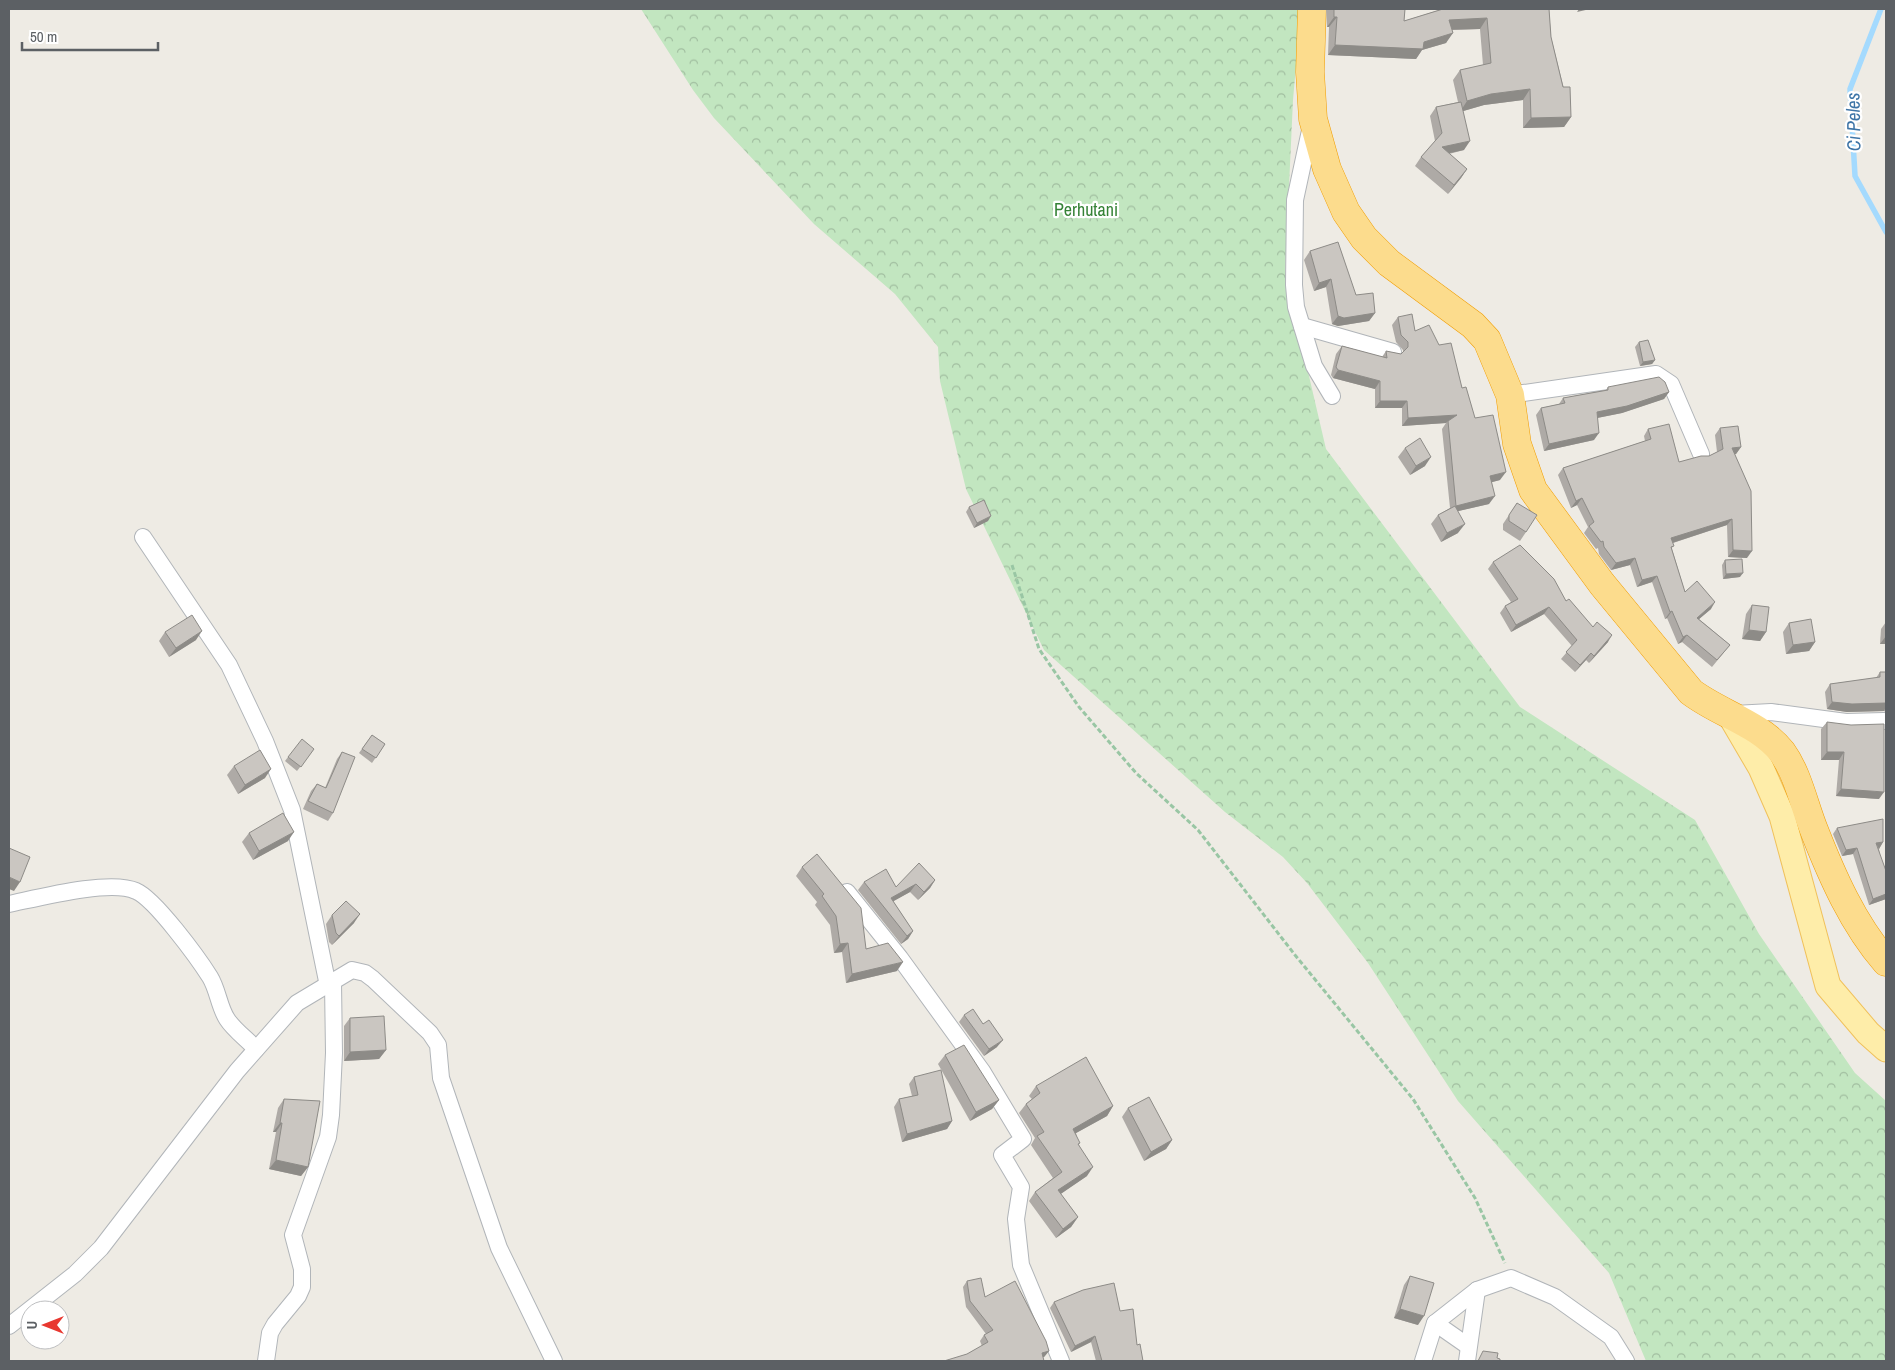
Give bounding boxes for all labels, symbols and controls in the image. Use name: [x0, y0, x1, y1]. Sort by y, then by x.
scale bar: [22, 20, 159, 52]
text: 50 m: [30, 26, 57, 47]
water label: Ci Peles: [1839, 92, 1867, 152]
park label: Perhutani: [1054, 197, 1118, 222]
north arrow: [20, 1300, 70, 1350]
text: U: [23, 1321, 41, 1329]

